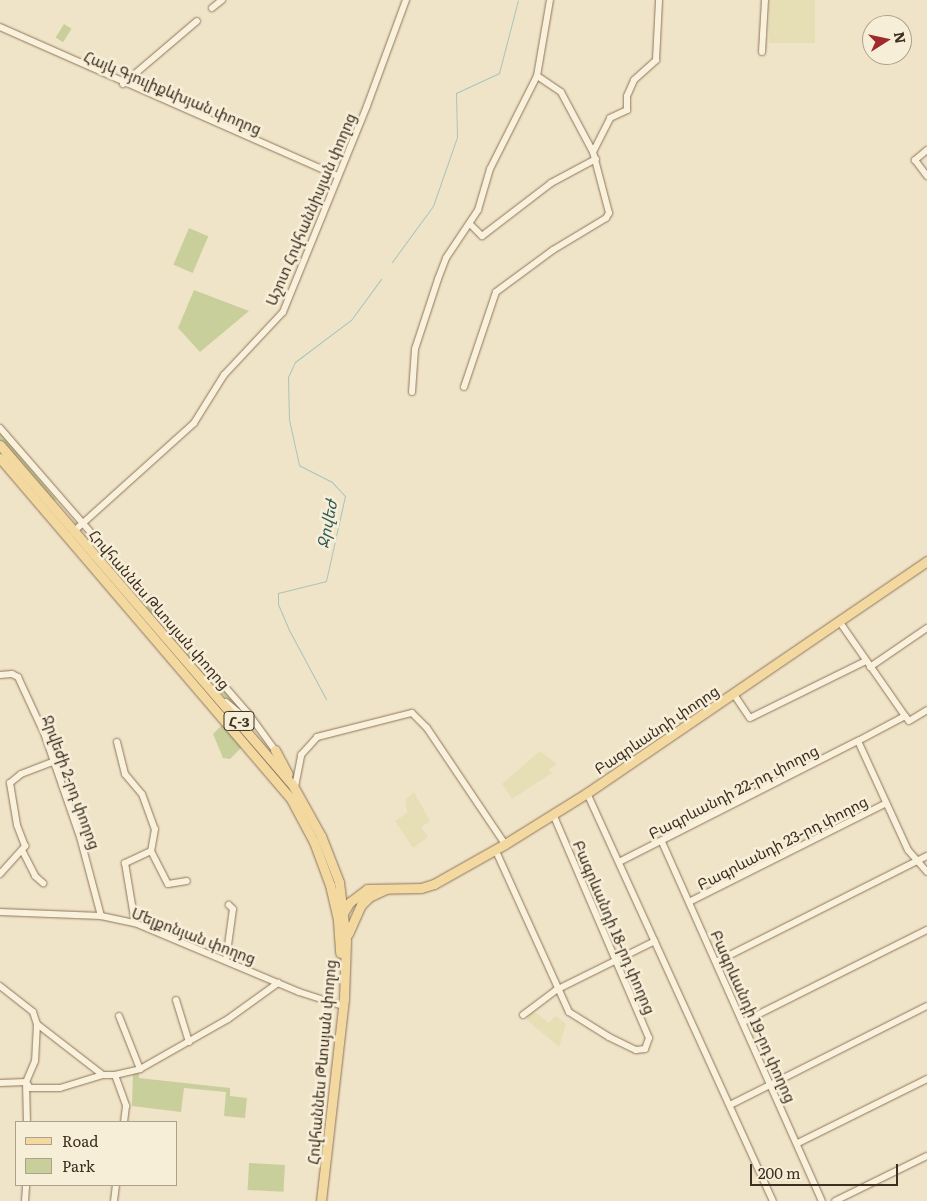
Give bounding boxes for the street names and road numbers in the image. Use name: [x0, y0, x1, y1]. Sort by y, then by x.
street label: Հայկ Գյուլիքևխյան փողոց: [81, 46, 265, 138]
street label: Աշոտ Հովհաննիսյան փողոց: [261, 110, 359, 308]
street label: Հովհաննես Թևոսյան փողոց: [86, 525, 234, 693]
street label: Բագրևանդի փողոց: [590, 681, 722, 777]
road number: Հ-3: [223, 709, 255, 732]
street label: Ջրվեժի 2-րդ փողոց: [39, 712, 105, 852]
street label: Բագրևանդի 22-րդ փողոց: [645, 740, 821, 842]
street label: Բագրևանդի 23-րդ փողոց: [694, 791, 870, 893]
street label: Բագրևանդի 18-րդ փողոց: [570, 837, 660, 1017]
street label: Մելքոնյան փողոց: [129, 903, 259, 967]
street label: Բագրևանդի 19-րդ փողոց: [708, 927, 800, 1105]
street label: Հովհաննես Թևոսյան փողոց: [303, 959, 339, 1165]

